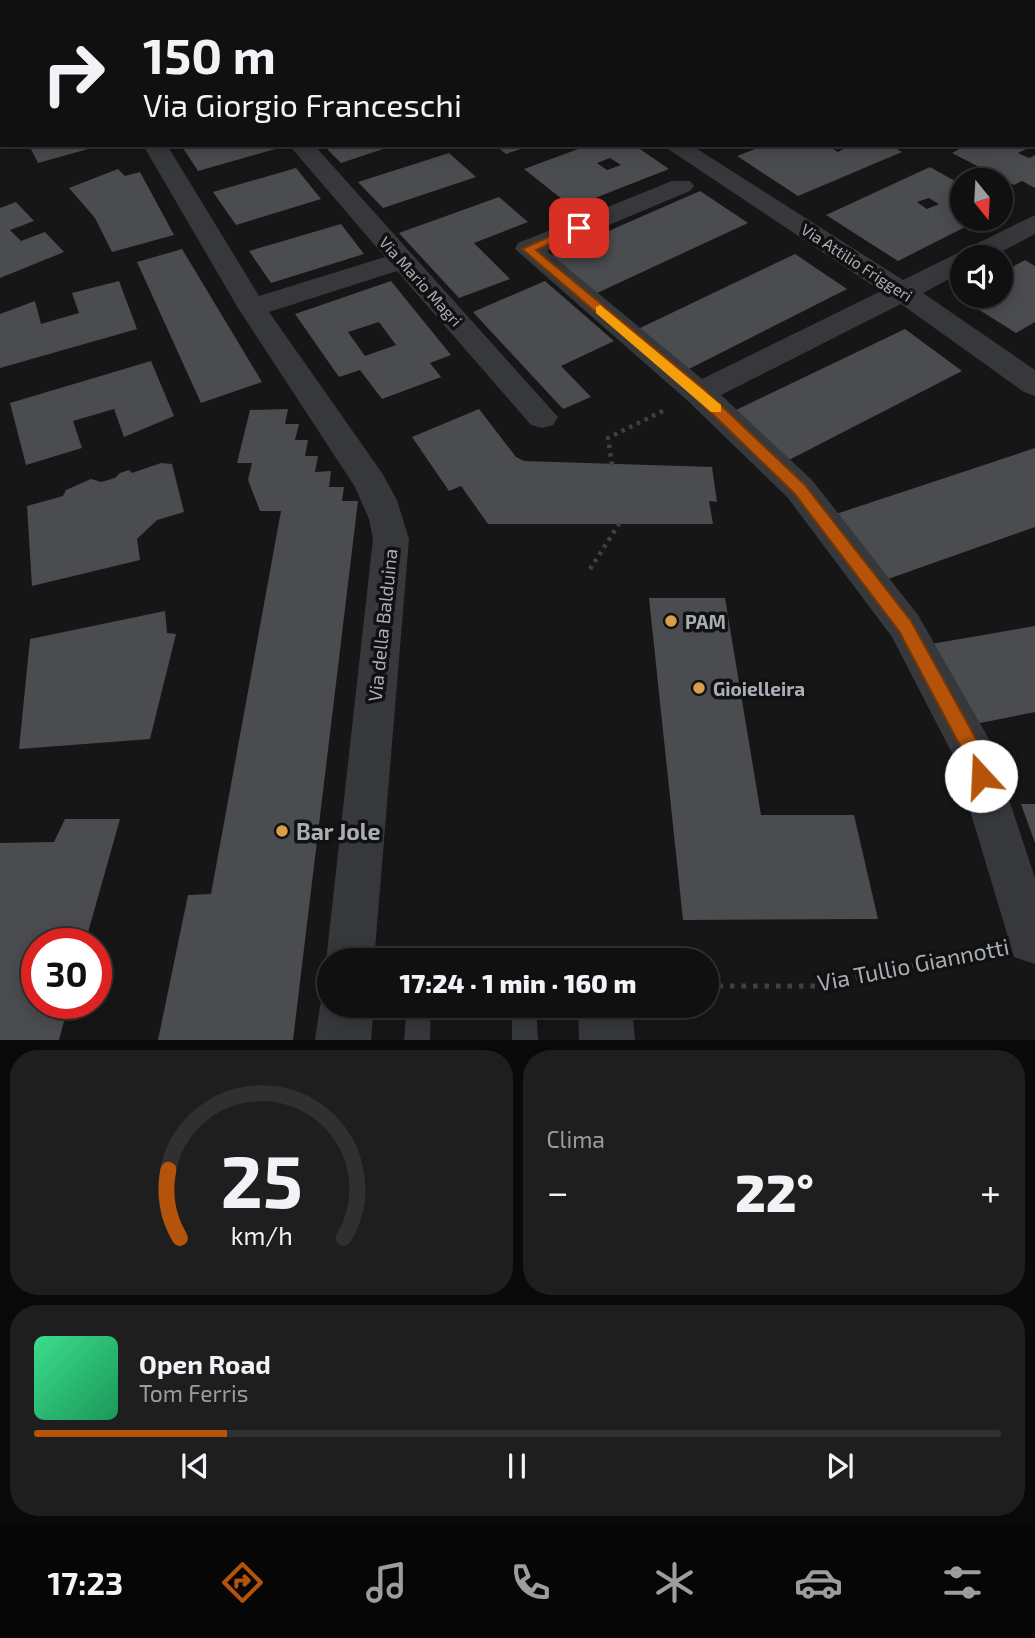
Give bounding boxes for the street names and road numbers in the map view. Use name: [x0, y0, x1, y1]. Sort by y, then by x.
street label: Via Attilio Friggeri: [798, 219, 916, 305]
street label: Via Mario Magri: [376, 232, 466, 330]
street label: Via della Balduina: [363, 547, 401, 703]
street label: Via Tullio Giannotti: [815, 932, 1011, 996]

